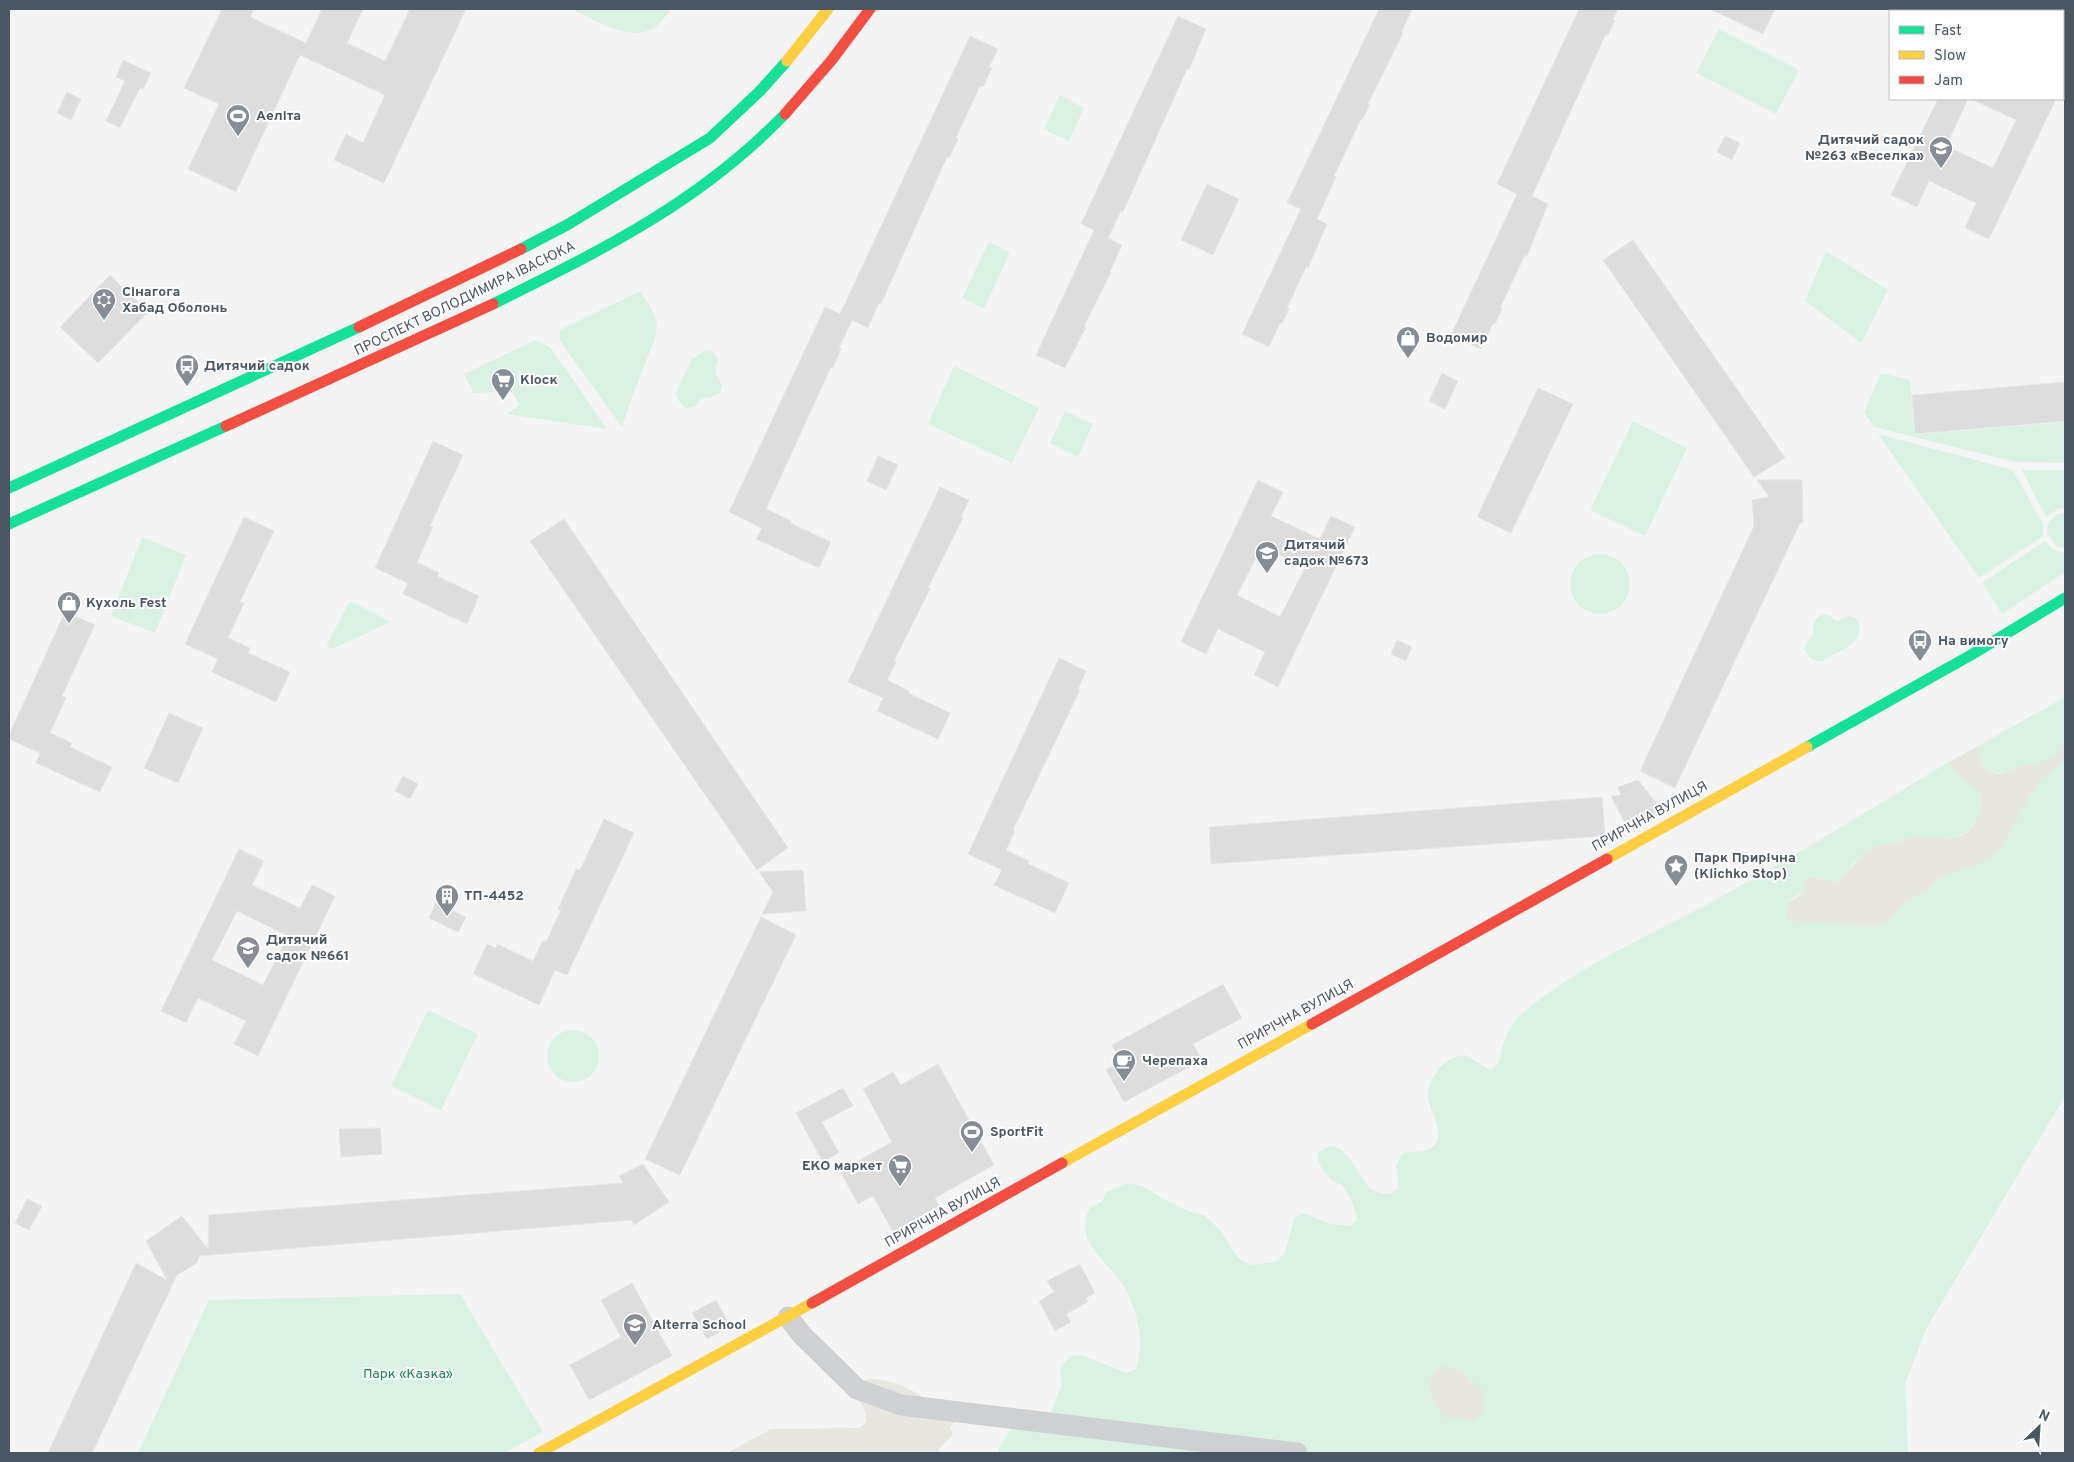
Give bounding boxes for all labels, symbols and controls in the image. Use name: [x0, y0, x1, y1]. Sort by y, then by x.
legend: [1889, 10, 2064, 100]
text: Fast: [1934, 22, 1962, 41]
text: Slow: [1934, 47, 1966, 66]
text: Jam: [1934, 72, 1963, 91]
sports icon: Аеліта: [225, 103, 251, 137]
place label: Аеліта: [256, 108, 301, 125]
place label: Дитячий садок №263 «Веселка»: [1805, 132, 1924, 165]
school or university icon: Дитячий садок №263 «Веселка»: [1928, 135, 1954, 169]
street label: ПРОСПЕКТ ВОЛОДИМИРА ІВАСЮКА: [352, 238, 578, 360]
place label: Сінагога Хабад Оболонь: [122, 284, 227, 317]
synagogue icon: Сінагога Хабад Оболонь: [91, 287, 117, 321]
shop icon: Водомир: [1395, 325, 1421, 359]
place label: Водомир: [1426, 330, 1487, 347]
bus stop icon: Дитячий садок: [174, 353, 200, 387]
place label: Дитячий садок: [204, 358, 310, 375]
supermarket icon: Кіоск: [490, 367, 516, 401]
place label: Кіоск: [520, 372, 558, 389]
place label: Дитячий садок №673: [1284, 537, 1369, 570]
school or university icon: Дитячий садок №673: [1254, 540, 1280, 574]
shop icon: Кухоль Fest: [56, 590, 82, 624]
place label: Кухоль Fest: [86, 595, 166, 612]
bus stop icon: На вимогу: [1907, 628, 1933, 662]
place label: На вимогу: [1938, 633, 2009, 650]
street label: ПРИРІЧНА ВУЛИЦЯ: [1589, 778, 1711, 856]
place label: Парк Прирічна (Klichko Stop): [1694, 850, 1796, 883]
place icon: Парк Прирічна (Klichko Stop): [1663, 853, 1689, 887]
building icon: ТП-4452: [434, 883, 460, 917]
place label: ТП-4452: [464, 888, 524, 905]
place label: Дитячий садок №661: [266, 932, 349, 965]
school or university icon: Дитячий садок №661: [235, 935, 261, 969]
street label: ПРИРІЧНА ВУЛИЦЯ: [1235, 976, 1357, 1054]
cafe icon: Черепаха: [1111, 1048, 1137, 1082]
place label: Черепаха: [1142, 1053, 1208, 1070]
sports icon: SportFit: [959, 1119, 985, 1153]
place label: SportFit: [990, 1124, 1043, 1141]
supermarket icon: ЕКО маркет: [887, 1153, 913, 1187]
place label: ЕКО маркет: [802, 1158, 882, 1175]
street label: ПРИРІЧНА ВУЛИЦЯ: [882, 1174, 1004, 1252]
school or university icon: Alterra School: [622, 1312, 648, 1346]
place label: Alterra School: [652, 1317, 746, 1334]
park label: Парк «Казка»: [363, 1366, 453, 1383]
north arrow: [2014, 1402, 2064, 1452]
text: N: [2036, 1407, 2052, 1426]

